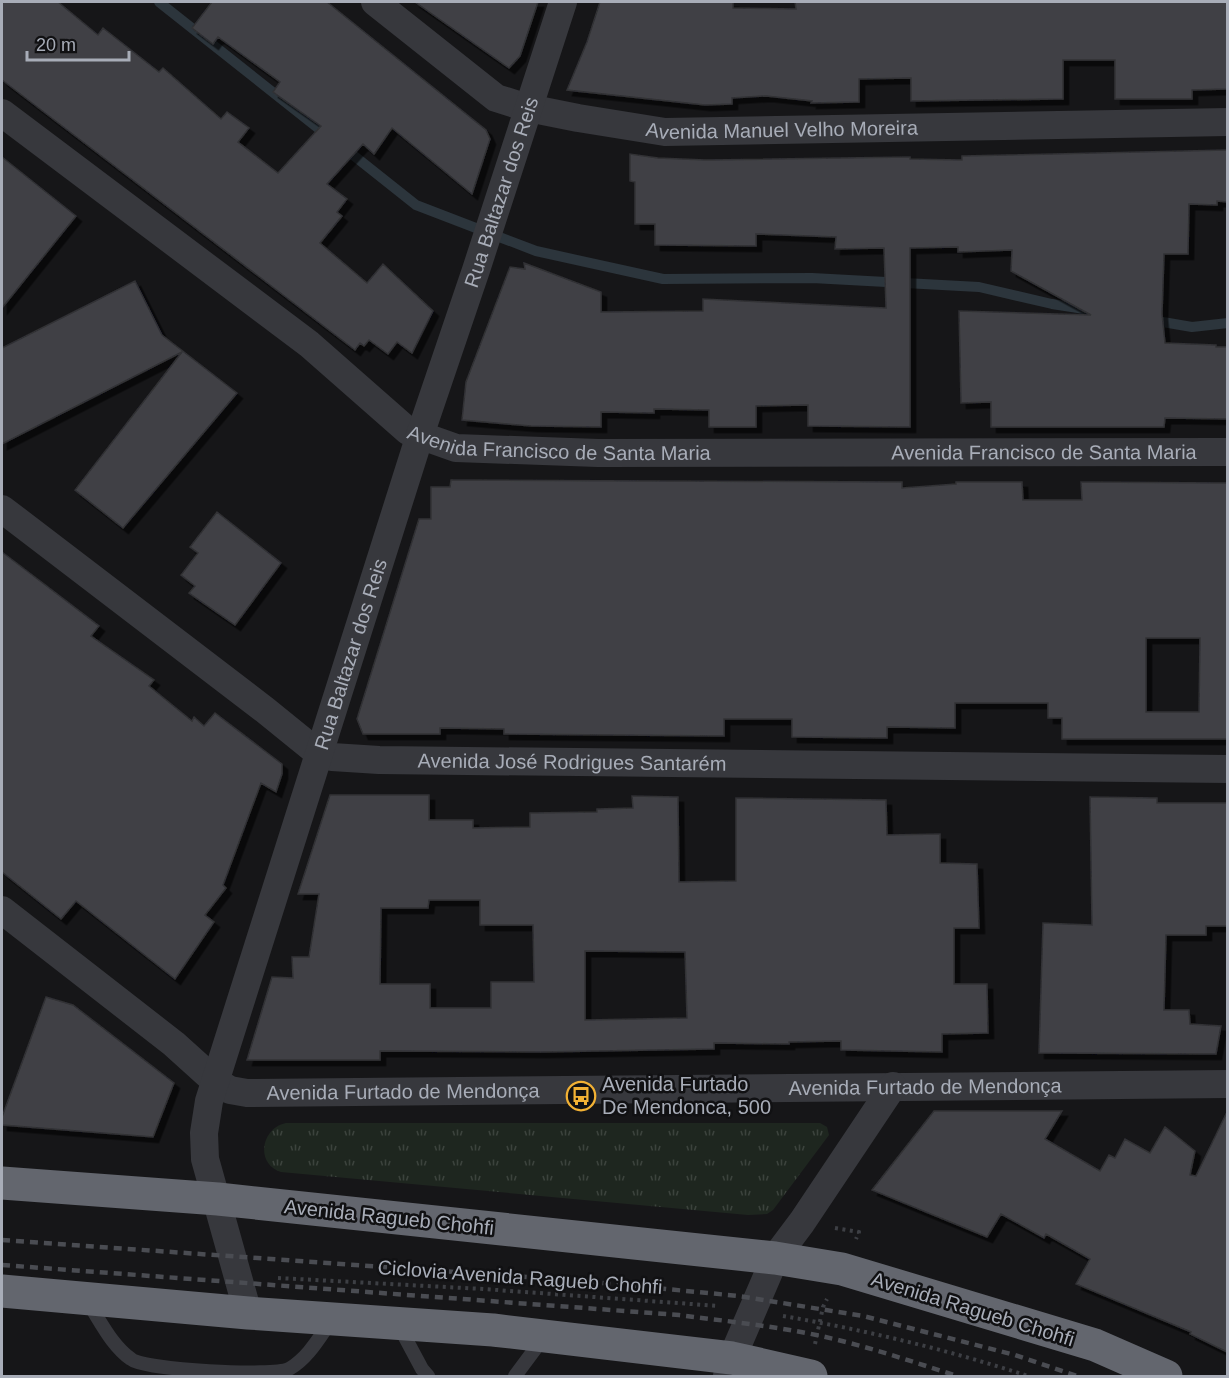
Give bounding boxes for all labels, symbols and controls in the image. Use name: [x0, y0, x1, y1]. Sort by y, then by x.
scale bar: [27, 24, 129, 62]
text: 20 m: [36, 35, 76, 55]
street label: Rua Baltazar dos Reis: [460, 94, 542, 290]
street label: Avenida Manuel Velho Moreira: [644, 116, 919, 143]
street label: Avenida Francisco de Santa Maria: [405, 421, 712, 464]
street label: Avenida Francisco de Santa Maria: [891, 441, 1198, 464]
street label: Rua Baltazar dos Reis: [310, 556, 391, 752]
street label: Avenida José Rodrigues Santarém: [418, 749, 727, 775]
place label: Avenida Furtado De Mendonca, 500: [602, 1073, 771, 1118]
street label: Avenida Furtado de Mendonça: [788, 1075, 1063, 1099]
street label: Avenida Furtado de Mendonça: [266, 1079, 541, 1104]
bus stop icon: Avenida Furtado De Mendonca, 500: [565, 1080, 597, 1112]
street label: Avenida Ragueb Chohfi: [283, 1195, 495, 1239]
street label: Ciclovia Avenida Ragueb Chohfi: [377, 1256, 663, 1298]
street label: Avenida Ragueb Chohfi: [869, 1268, 1077, 1350]

